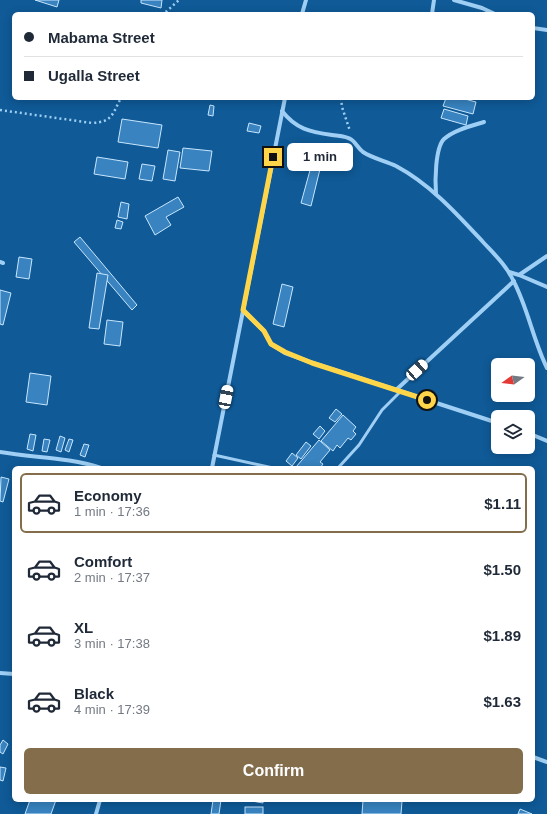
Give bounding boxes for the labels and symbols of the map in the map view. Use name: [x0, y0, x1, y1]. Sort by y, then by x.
callout: 1 min: [287, 143, 353, 171]
route end: [264, 148, 282, 166]
car: [404, 358, 430, 382]
north arrow: [491, 358, 535, 402]
car: [218, 384, 234, 410]
route start: [418, 391, 436, 409]

